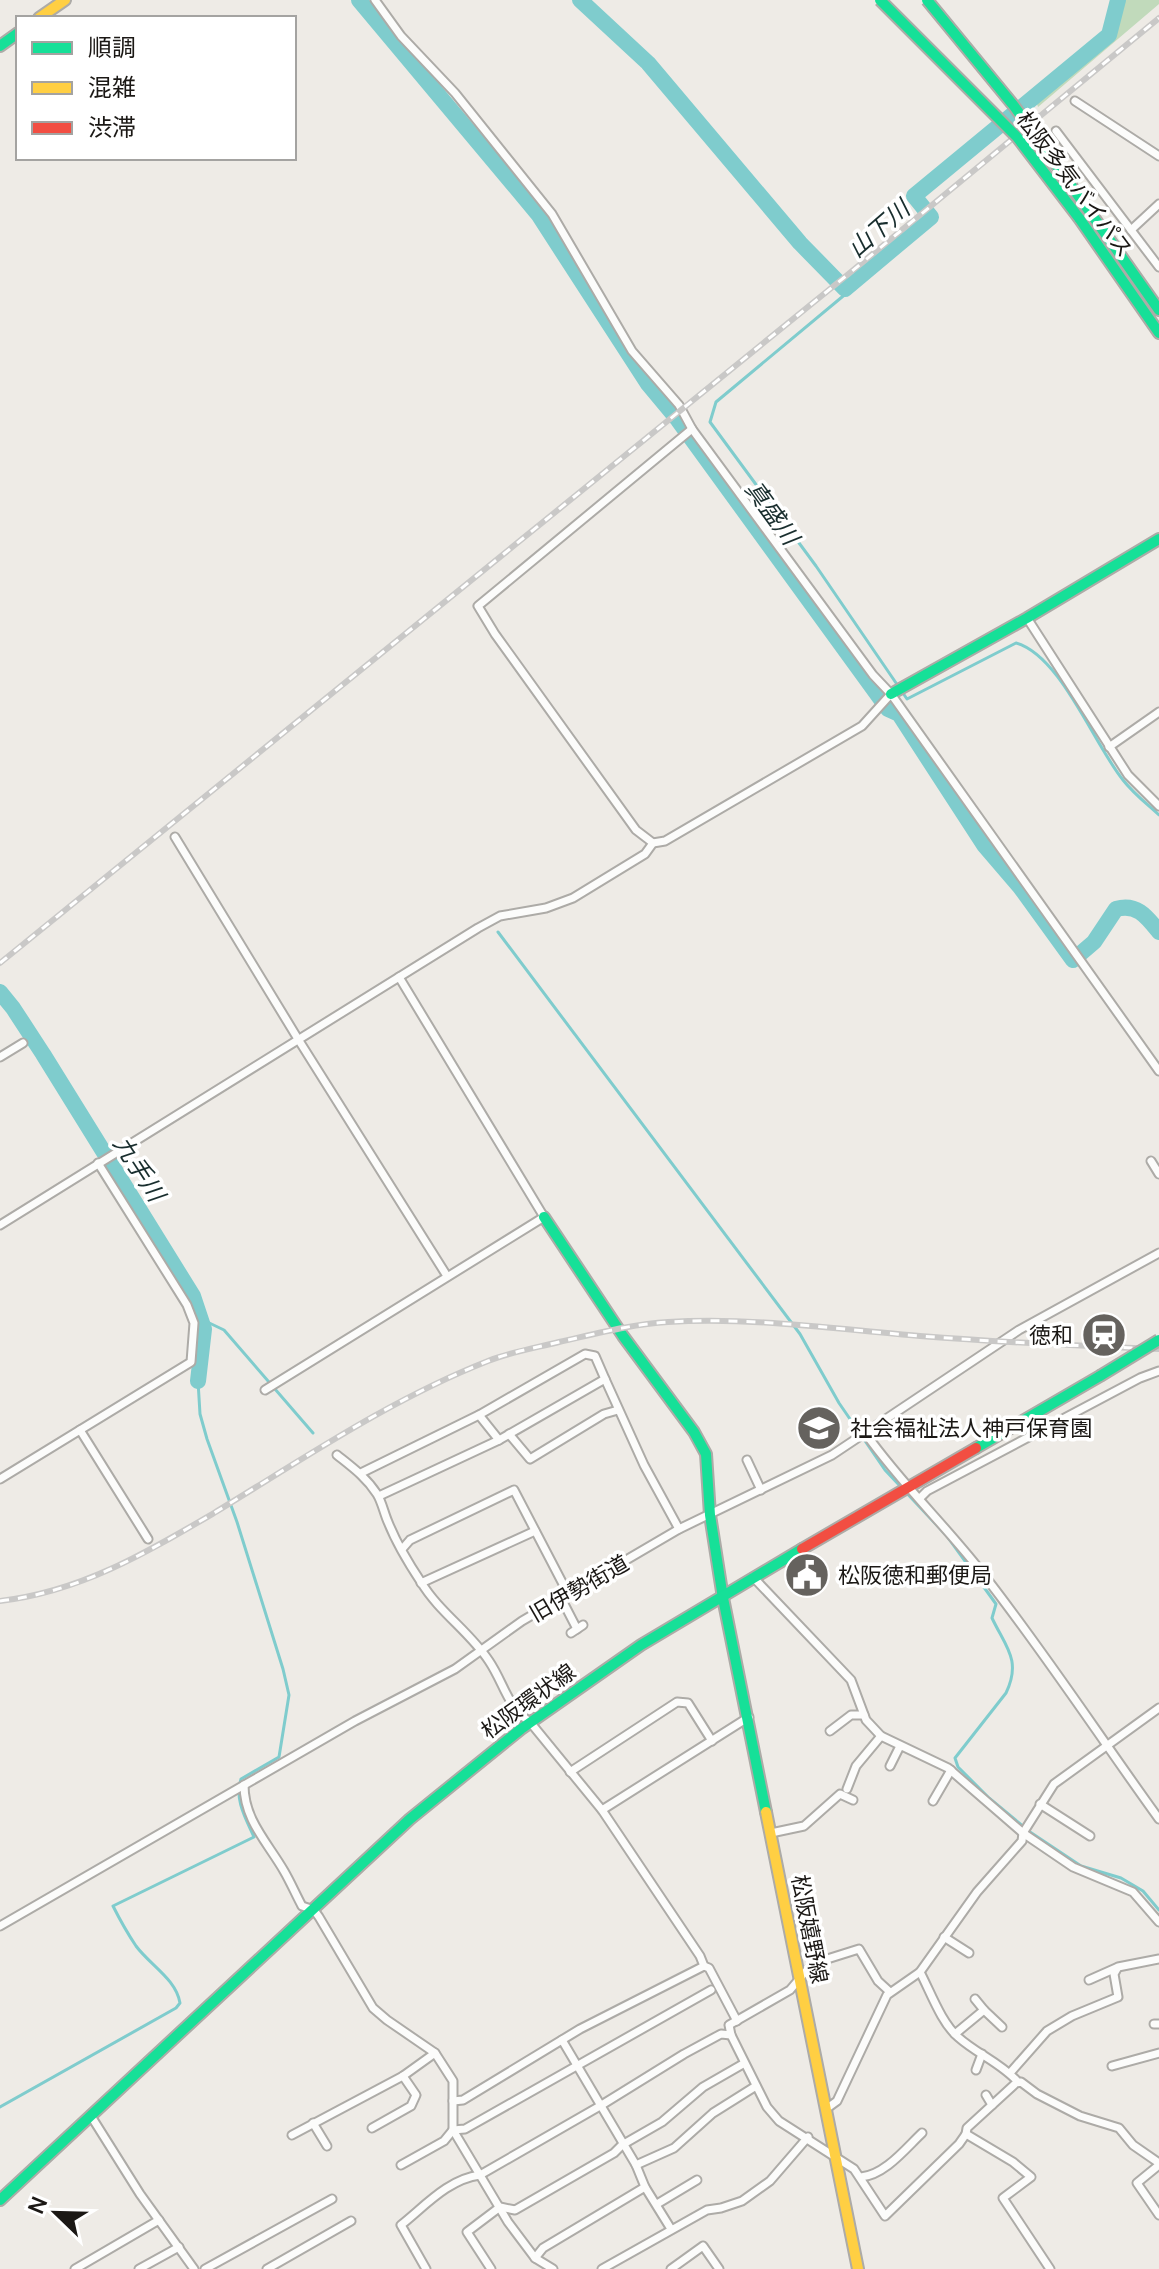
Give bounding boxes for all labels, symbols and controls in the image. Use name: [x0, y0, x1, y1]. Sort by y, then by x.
legend: [16, 16, 296, 160]
text: 順調: [88, 30, 136, 63]
text: 混雑: [88, 70, 136, 103]
street label: 松阪多気バイパス: [1010, 105, 1140, 263]
text: 渋滞: [88, 110, 136, 143]
water label: 山下川: [840, 190, 918, 264]
water label: 真盛川: [738, 473, 809, 553]
water label: 九手川: [107, 1129, 175, 1210]
station icon: 徳和: [1080, 1311, 1128, 1359]
place label: 徳和: [1029, 1320, 1073, 1350]
school or university icon: 社会福祉法人神戸保育園: [795, 1404, 843, 1452]
place label: 社会福祉法人神戸保育園: [850, 1413, 1092, 1443]
street label: 旧伊勢街道: [524, 1548, 634, 1628]
public building icon: 松阪徳和郵便局: [783, 1551, 831, 1599]
place label: 松阪徳和郵便局: [838, 1560, 992, 1590]
street label: 松阪環状線: [475, 1657, 581, 1745]
street label: 松阪嬉野線: [785, 1872, 835, 1986]
north arrow: [16, 2173, 96, 2253]
text: N: [21, 2192, 54, 2218]

